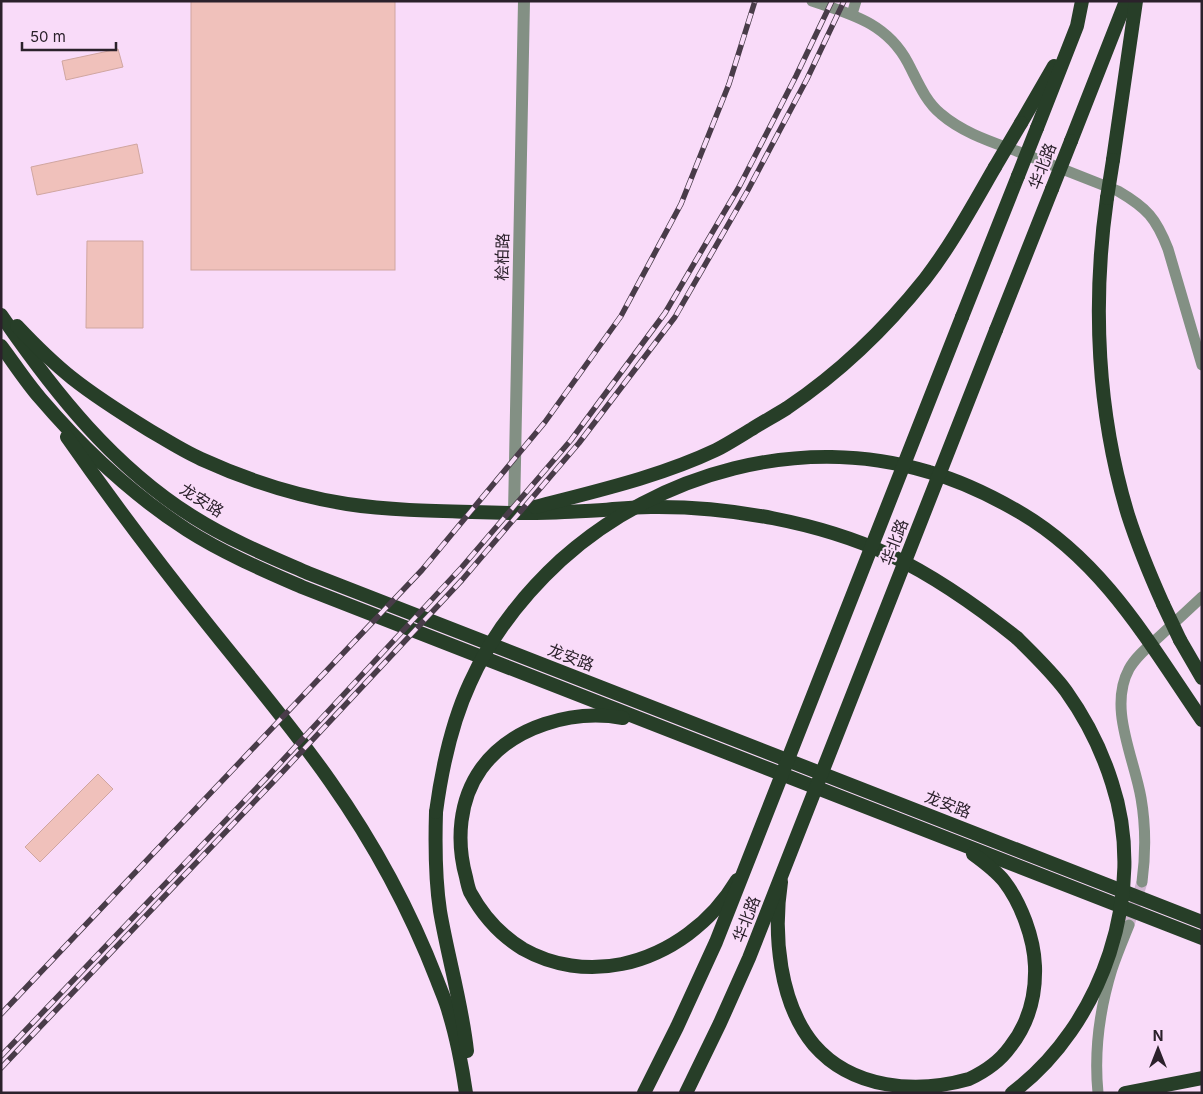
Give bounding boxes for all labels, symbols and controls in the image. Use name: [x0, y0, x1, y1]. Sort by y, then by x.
scale bar: [22, 20, 116, 52]
text: 50 m: [30, 27, 66, 46]
street label: 华北路: [1024, 140, 1060, 192]
street label: 桧柏路: [492, 233, 512, 281]
street label: 龙安路: [176, 479, 228, 521]
street label: 华北路: [876, 516, 912, 568]
street label: 龙安路: [545, 639, 597, 675]
street label: 龙安路: [922, 786, 974, 822]
street label: 华北路: [728, 893, 764, 945]
north arrow: [1133, 1024, 1183, 1074]
text: N: [1153, 1027, 1163, 1044]

